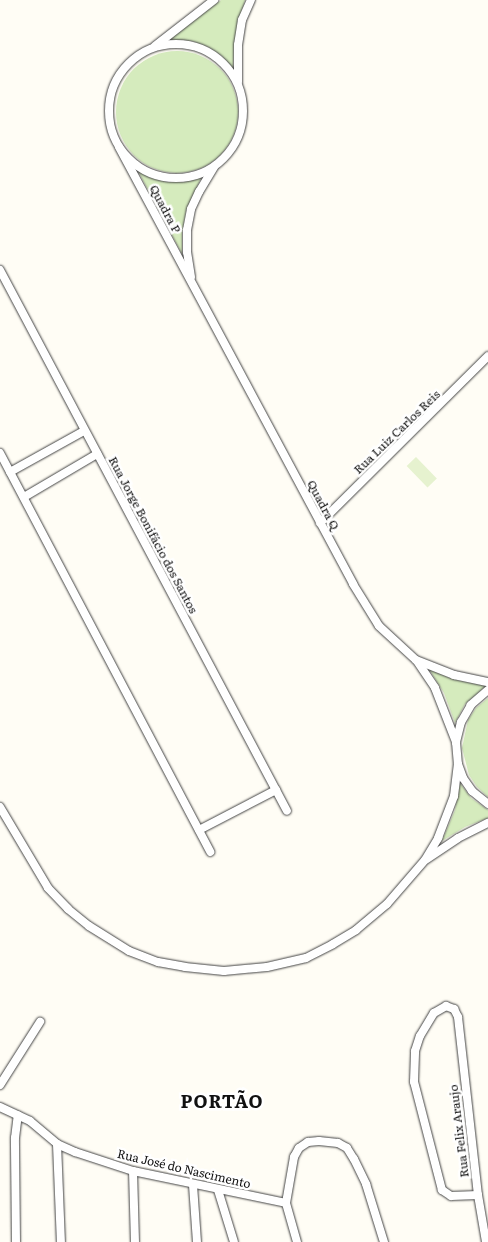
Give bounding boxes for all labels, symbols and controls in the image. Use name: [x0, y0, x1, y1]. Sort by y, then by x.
street label: Quadra P: [146, 183, 184, 235]
street label: Rua Luiz Carlos Reis: [351, 387, 443, 477]
street label: Rua Jorge Bonifácio dos Santos: [105, 454, 201, 616]
street label: Quadra Q: [304, 478, 342, 532]
street label: Rua Felix Araujo: [446, 1084, 472, 1178]
district label: PORTÃO: [180, 1090, 264, 1112]
street label: Rua José do Nascimento: [116, 1147, 252, 1191]

